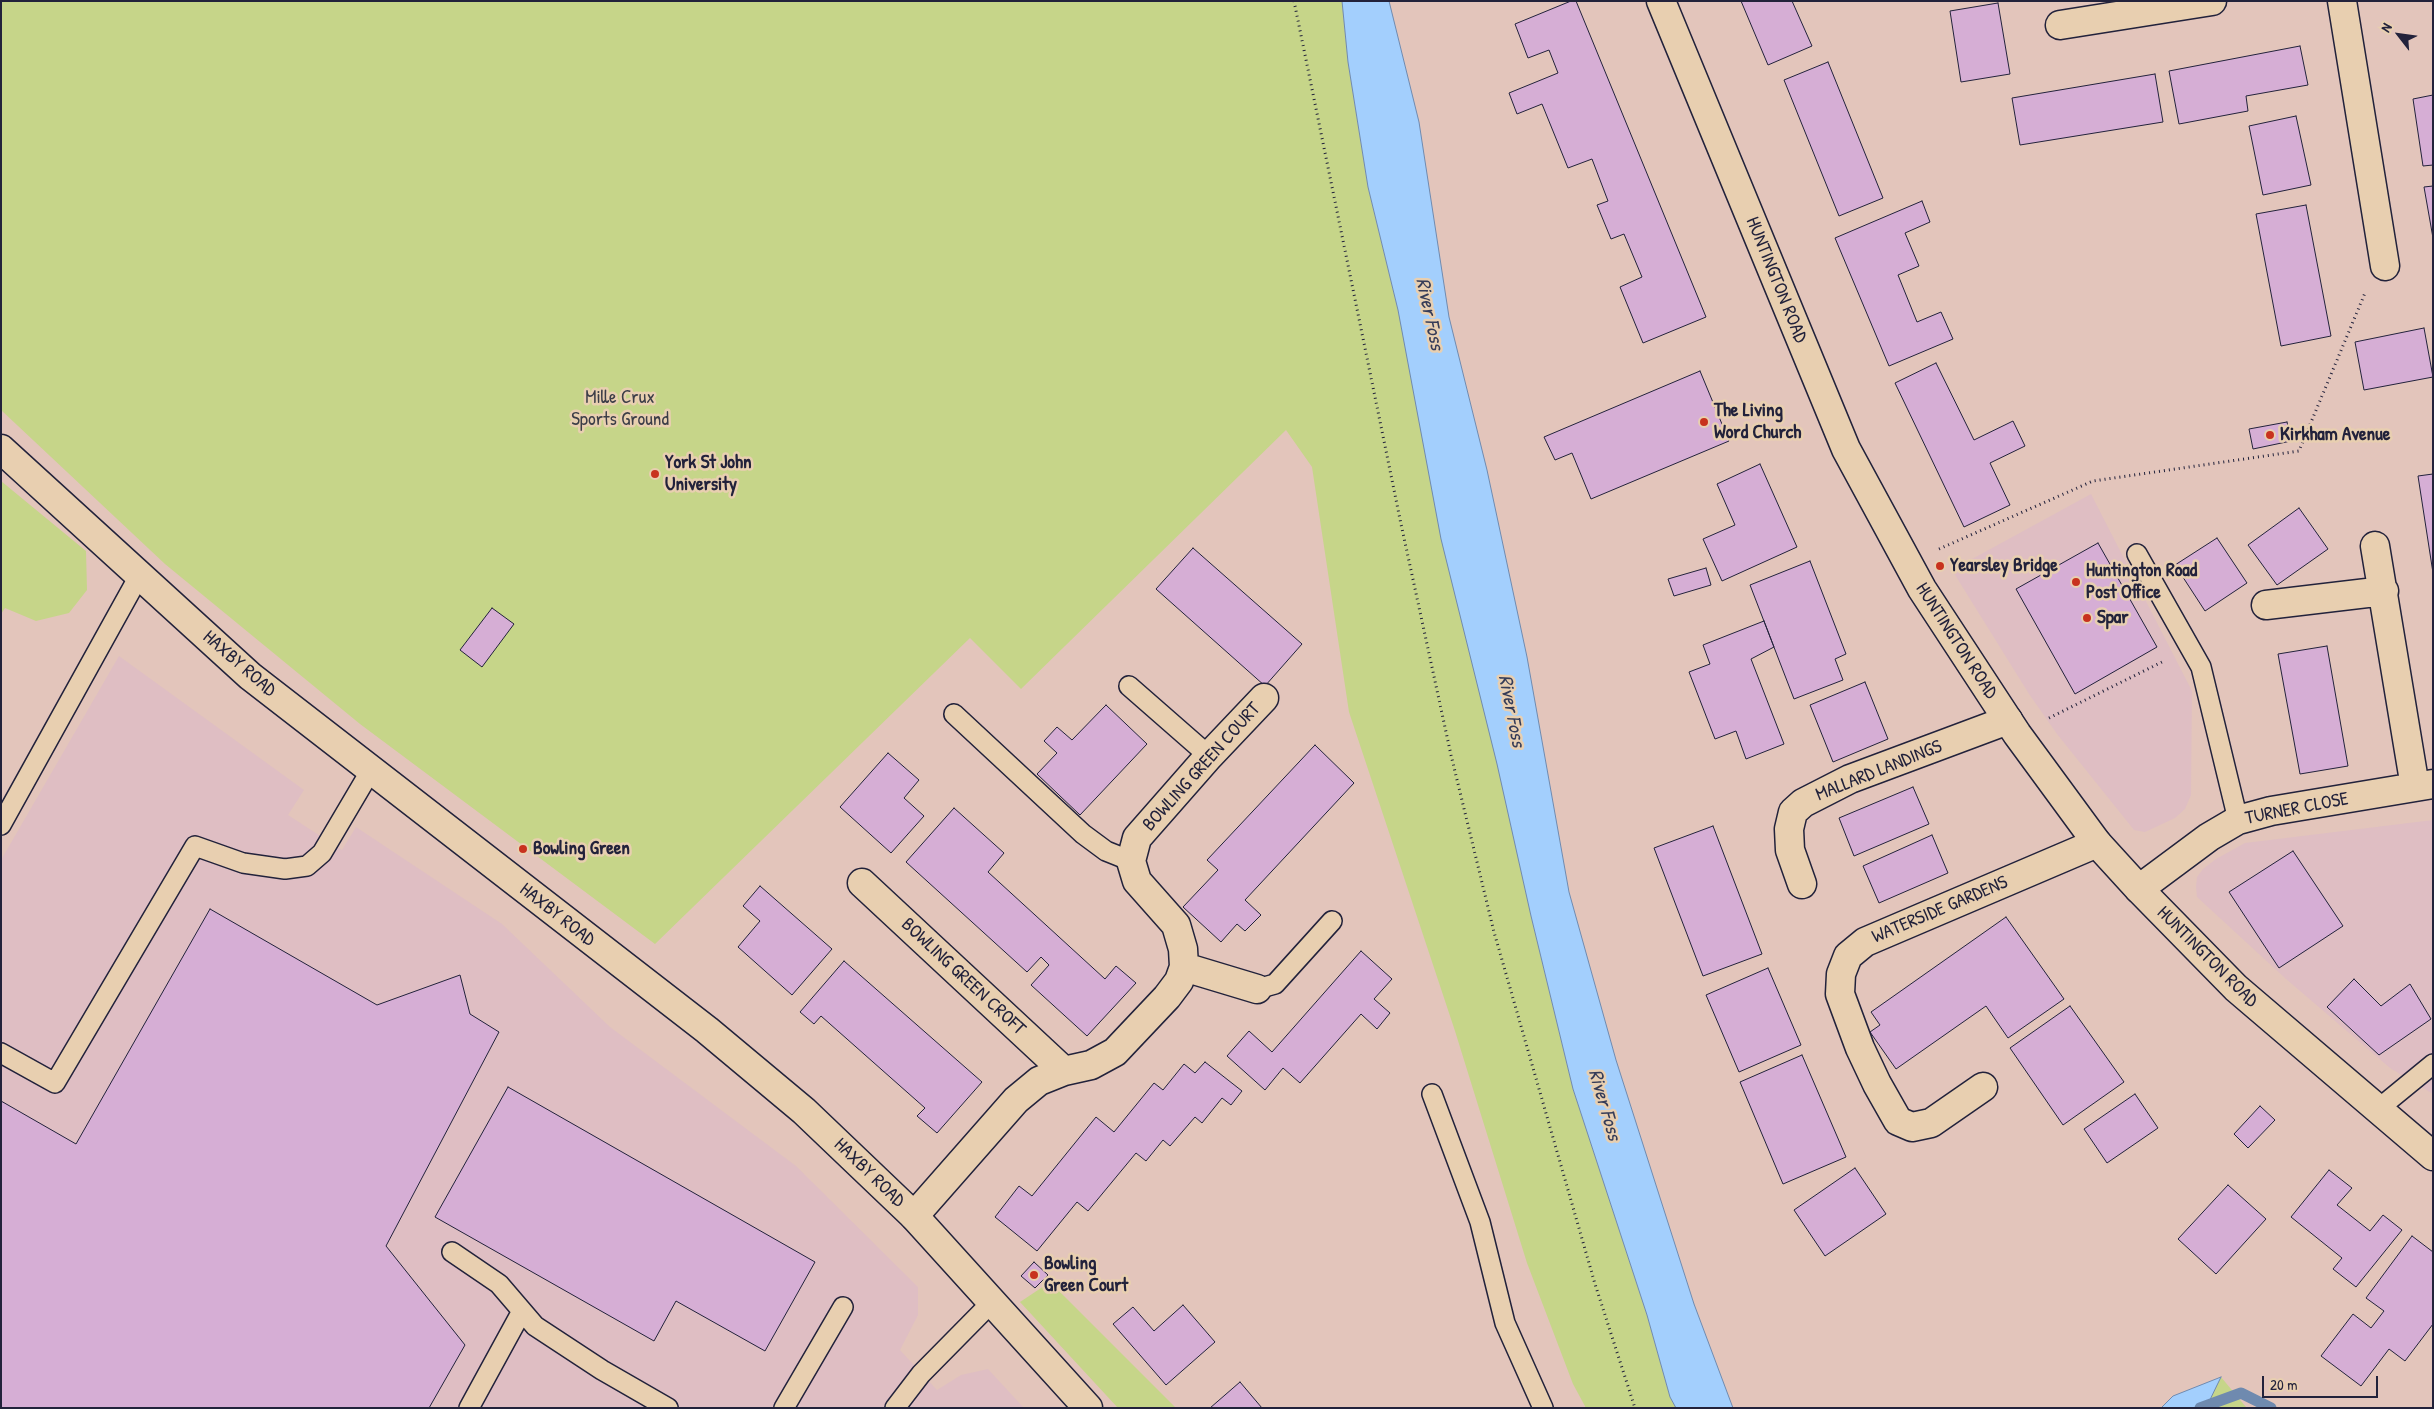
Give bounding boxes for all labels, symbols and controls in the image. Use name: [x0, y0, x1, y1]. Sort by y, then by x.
north arrow: [2374, 10, 2424, 60]
text: N: [2375, 19, 2396, 35]
street label: HUNTINGTON ROAD: [1740, 214, 1812, 346]
water label: River Foss: [1410, 276, 1448, 352]
park label: Mille Crux Sports Ground: [571, 387, 669, 431]
place label: The Living Word Church: [1714, 400, 1801, 444]
marker: The Living Word Church: [1698, 416, 1710, 428]
place label: Kirkham Avenue: [2280, 424, 2390, 446]
marker: Kirkham Avenue: [2264, 429, 2276, 441]
place label: York St John University: [665, 452, 752, 496]
marker: York St John University: [649, 468, 661, 480]
place label: Yearsley Bridge: [1950, 555, 2058, 577]
marker: Yearsley Bridge: [1934, 560, 1946, 572]
place label: Huntington Road Post Office: [2086, 560, 2197, 604]
marker: Huntington Road Post Office: [2070, 576, 2082, 588]
street label: HUNTINGTON ROAD: [1910, 579, 2002, 703]
place label: Spar: [2097, 607, 2129, 629]
marker: Spar: [2081, 612, 2093, 624]
street label: HAXBY ROAD: [198, 626, 280, 702]
water label: River Foss: [1492, 673, 1530, 749]
street label: BOWLING GREEN COURT: [1138, 698, 1266, 836]
street label: MALLARD LANDINGS: [1813, 735, 1945, 807]
street label: TURNER CLOSE: [2243, 788, 2351, 830]
place label: Bowling Green: [533, 838, 630, 860]
marker: Bowling Green: [517, 843, 529, 855]
street label: WATERSIDE GARDENS: [1869, 871, 2011, 949]
street label: HAXBY ROAD: [515, 878, 599, 952]
street label: HUNTINGTON ROAD: [2152, 902, 2262, 1012]
street label: BOWLING GREEN CROFT: [896, 914, 1030, 1040]
water label: River Foss: [1582, 1067, 1626, 1143]
street label: HAXBY ROAD: [829, 1134, 909, 1212]
place label: Bowling Green Court: [1044, 1253, 1128, 1297]
marker: Bowling Green Court: [1028, 1269, 1040, 1281]
scale bar: [2264, 1366, 2380, 1398]
text: 20 m: [2270, 1374, 2297, 1395]

